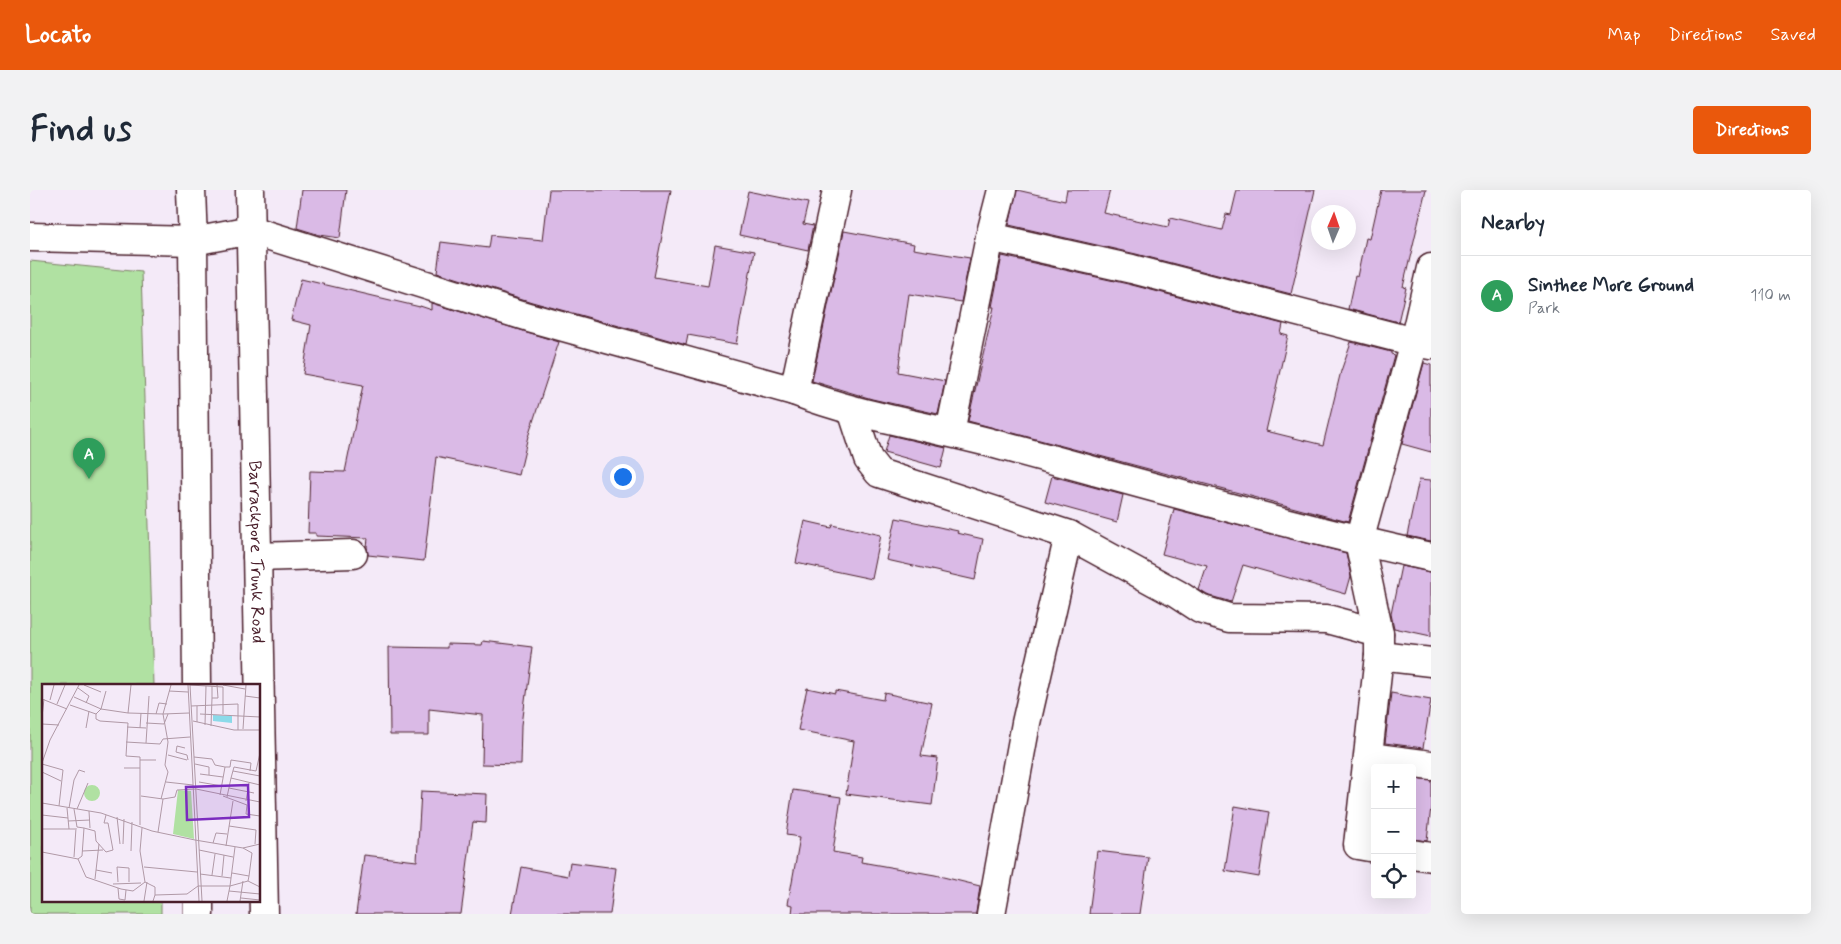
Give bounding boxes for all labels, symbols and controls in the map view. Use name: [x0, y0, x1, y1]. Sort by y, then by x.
text: Locato: [25, 20, 91, 51]
text: Map: [1608, 23, 1641, 47]
text: Directions: [1669, 23, 1743, 47]
text: Saved: [1771, 23, 1816, 47]
button: Directions: [1693, 106, 1811, 154]
text: Find us: [30, 107, 132, 153]
north arrow: [1311, 205, 1356, 250]
text: Nearby: [1481, 209, 1545, 237]
text: Sinthee More Ground: [1528, 273, 1694, 298]
text: A: [1492, 285, 1502, 306]
text: 110 m: [1750, 285, 1791, 306]
text: Park: [1528, 298, 1560, 319]
pin: A: [73, 438, 105, 479]
street label: Barrackpore Trunk Road: [242, 460, 270, 644]
your location: [610, 464, 636, 490]
inset map: [42, 684, 260, 902]
map controls: [1371, 764, 1416, 899]
button: +: [1371, 764, 1416, 809]
button: −: [1371, 809, 1416, 854]
button: locate: [1371, 854, 1416, 899]

